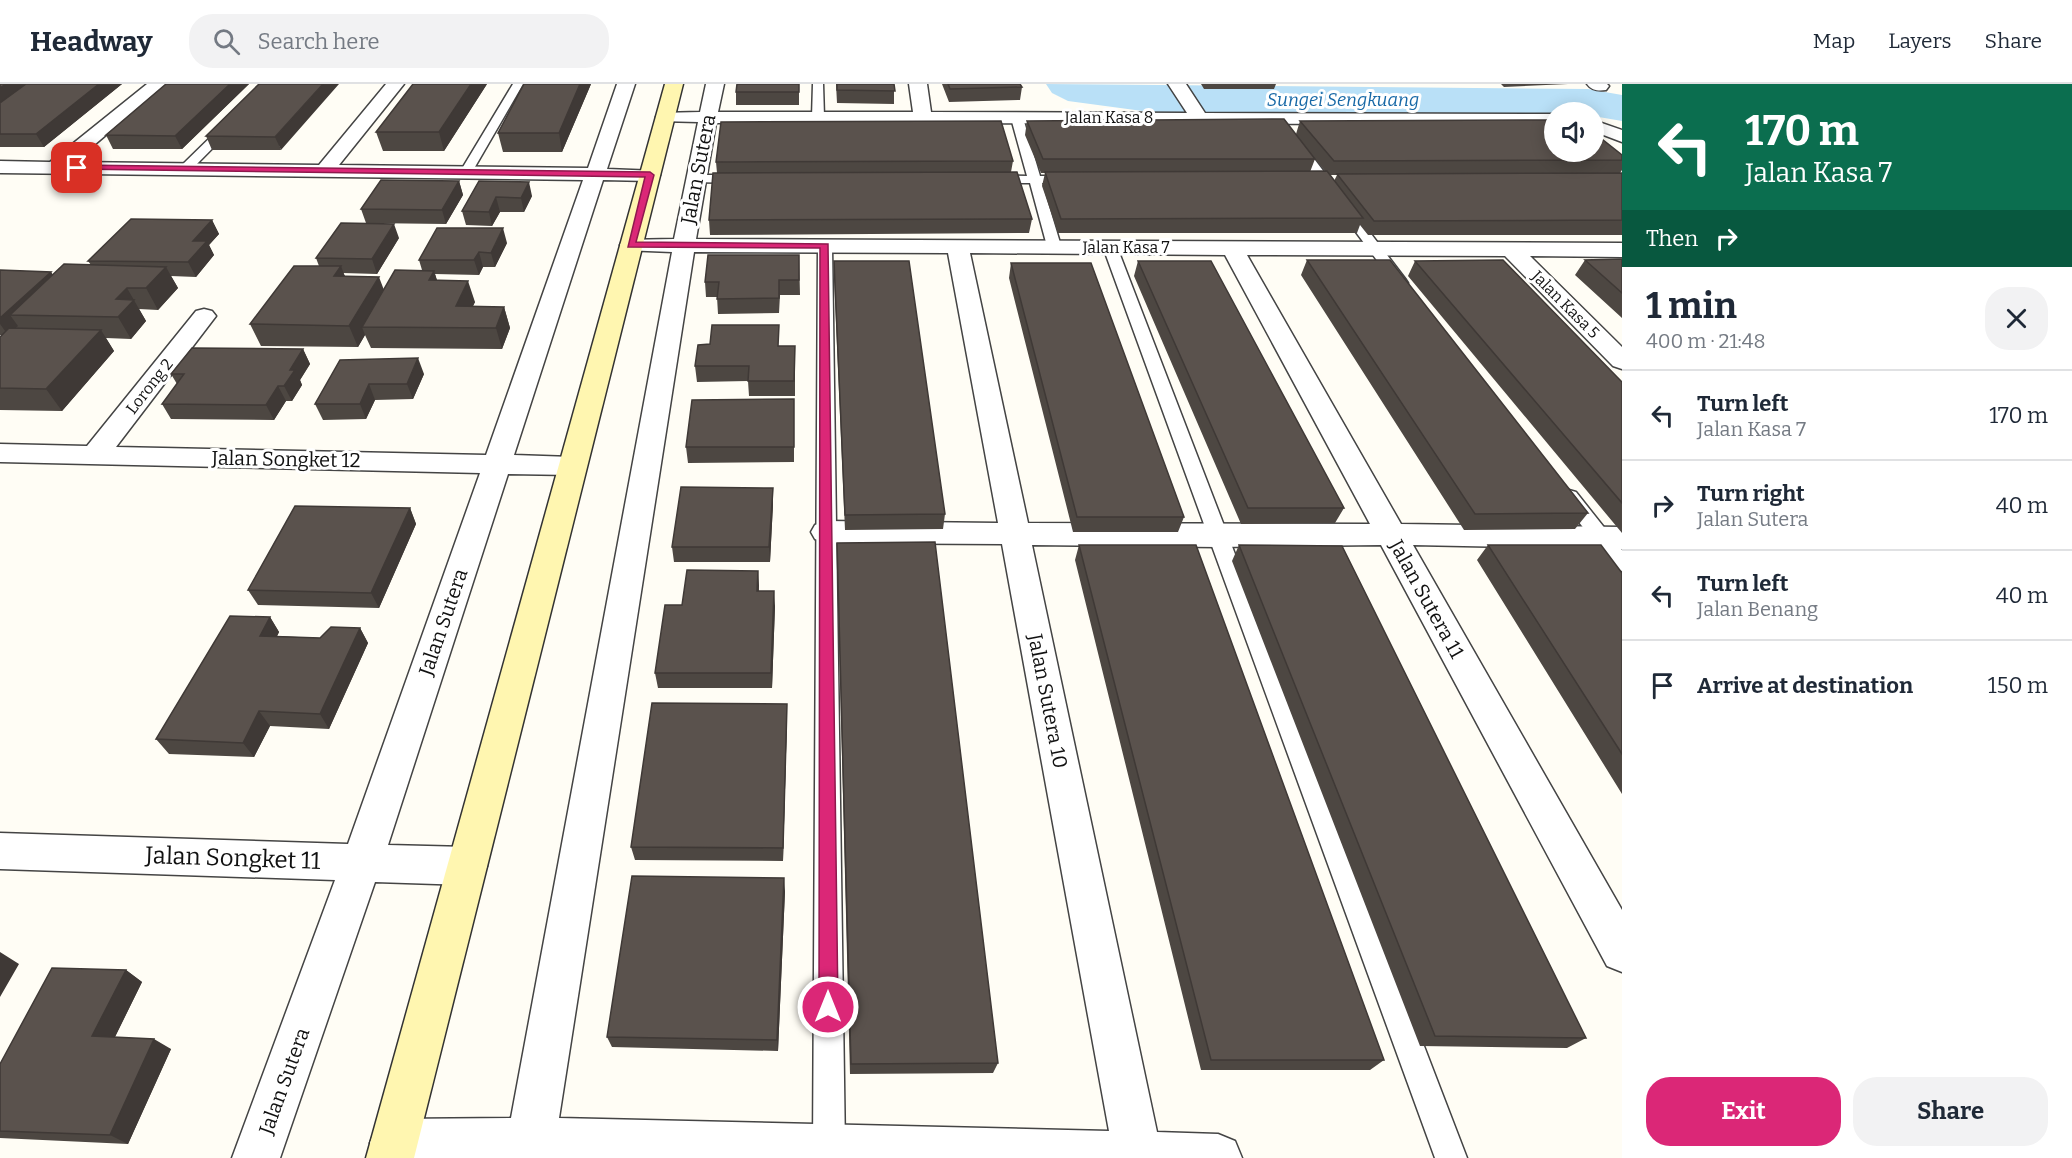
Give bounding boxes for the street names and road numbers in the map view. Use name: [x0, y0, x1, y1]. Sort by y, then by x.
street label: Jalan Kasa 8: [1064, 108, 1153, 127]
street label: Jalan Sutera: [675, 112, 720, 227]
street label: Jalan Kasa 7: [1081, 238, 1170, 257]
street label: Jalan Kasa 5: [1527, 266, 1603, 342]
street label: Lorong 2: [122, 355, 177, 418]
street label: Jalan Songket 12: [210, 446, 361, 472]
street label: Jalan Sutera 11: [1384, 535, 1469, 662]
street label: Jalan Sutera: [413, 565, 472, 679]
street label: Jalan Sutera 10: [1023, 631, 1073, 770]
street label: Jalan Songket 11: [144, 841, 321, 875]
street label: Jalan Sutera: [253, 1025, 314, 1138]

